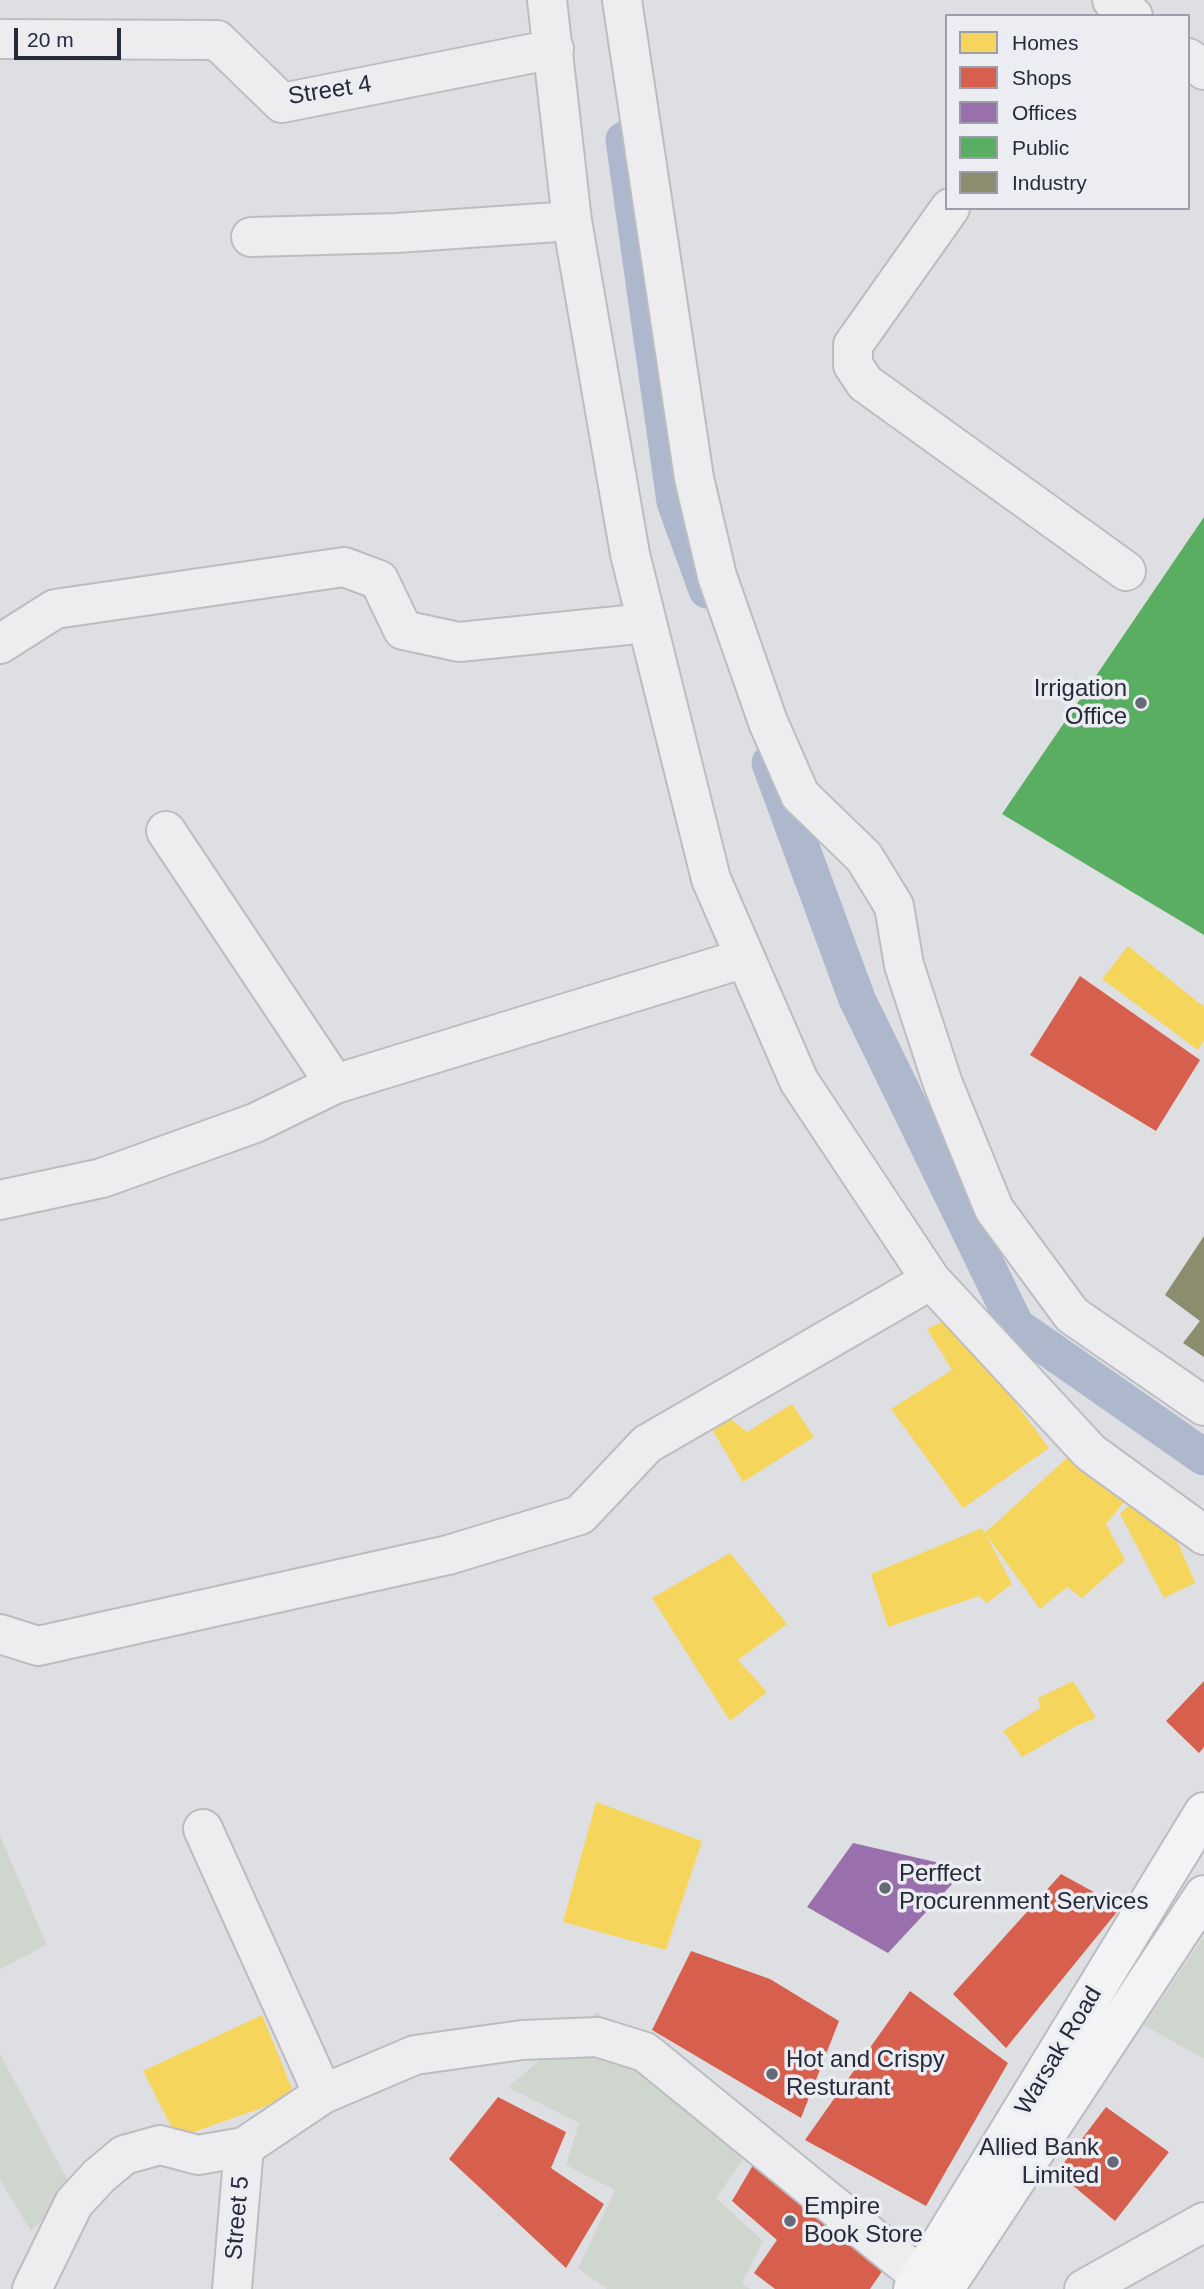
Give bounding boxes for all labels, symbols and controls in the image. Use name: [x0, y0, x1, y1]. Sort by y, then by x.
scale bar: [18, 14, 124, 58]
legend: [945, 14, 1190, 210]
text: 20 m: [27, 28, 74, 51]
text: Homes: [1012, 31, 1079, 54]
text: Shops: [1012, 66, 1072, 89]
street label: Street 4: [286, 70, 374, 112]
text: Offices: [1012, 101, 1077, 124]
text: Public: [1012, 136, 1069, 159]
text: Industry: [1012, 171, 1087, 194]
place label: Irrigation Office: [1034, 675, 1127, 731]
marker: Irrigation Office: [1133, 695, 1149, 711]
place label: Perffect Procurenment Services: [899, 1860, 1148, 1916]
marker: Perffect Procurenment Services: [877, 1880, 893, 1896]
street label: Warsak Road: [1009, 1982, 1109, 2120]
place label: Hot and Crispy Resturant: [786, 2046, 945, 2102]
marker: Hot and Crispy Resturant: [764, 2066, 780, 2082]
place label: Allied Bank Limited: [979, 2134, 1099, 2190]
marker: Allied Bank Limited: [1105, 2154, 1121, 2170]
street label: Street 5: [220, 2175, 256, 2261]
place label: Empire Book Store: [804, 2193, 923, 2249]
marker: Empire Book Store: [782, 2213, 798, 2229]

